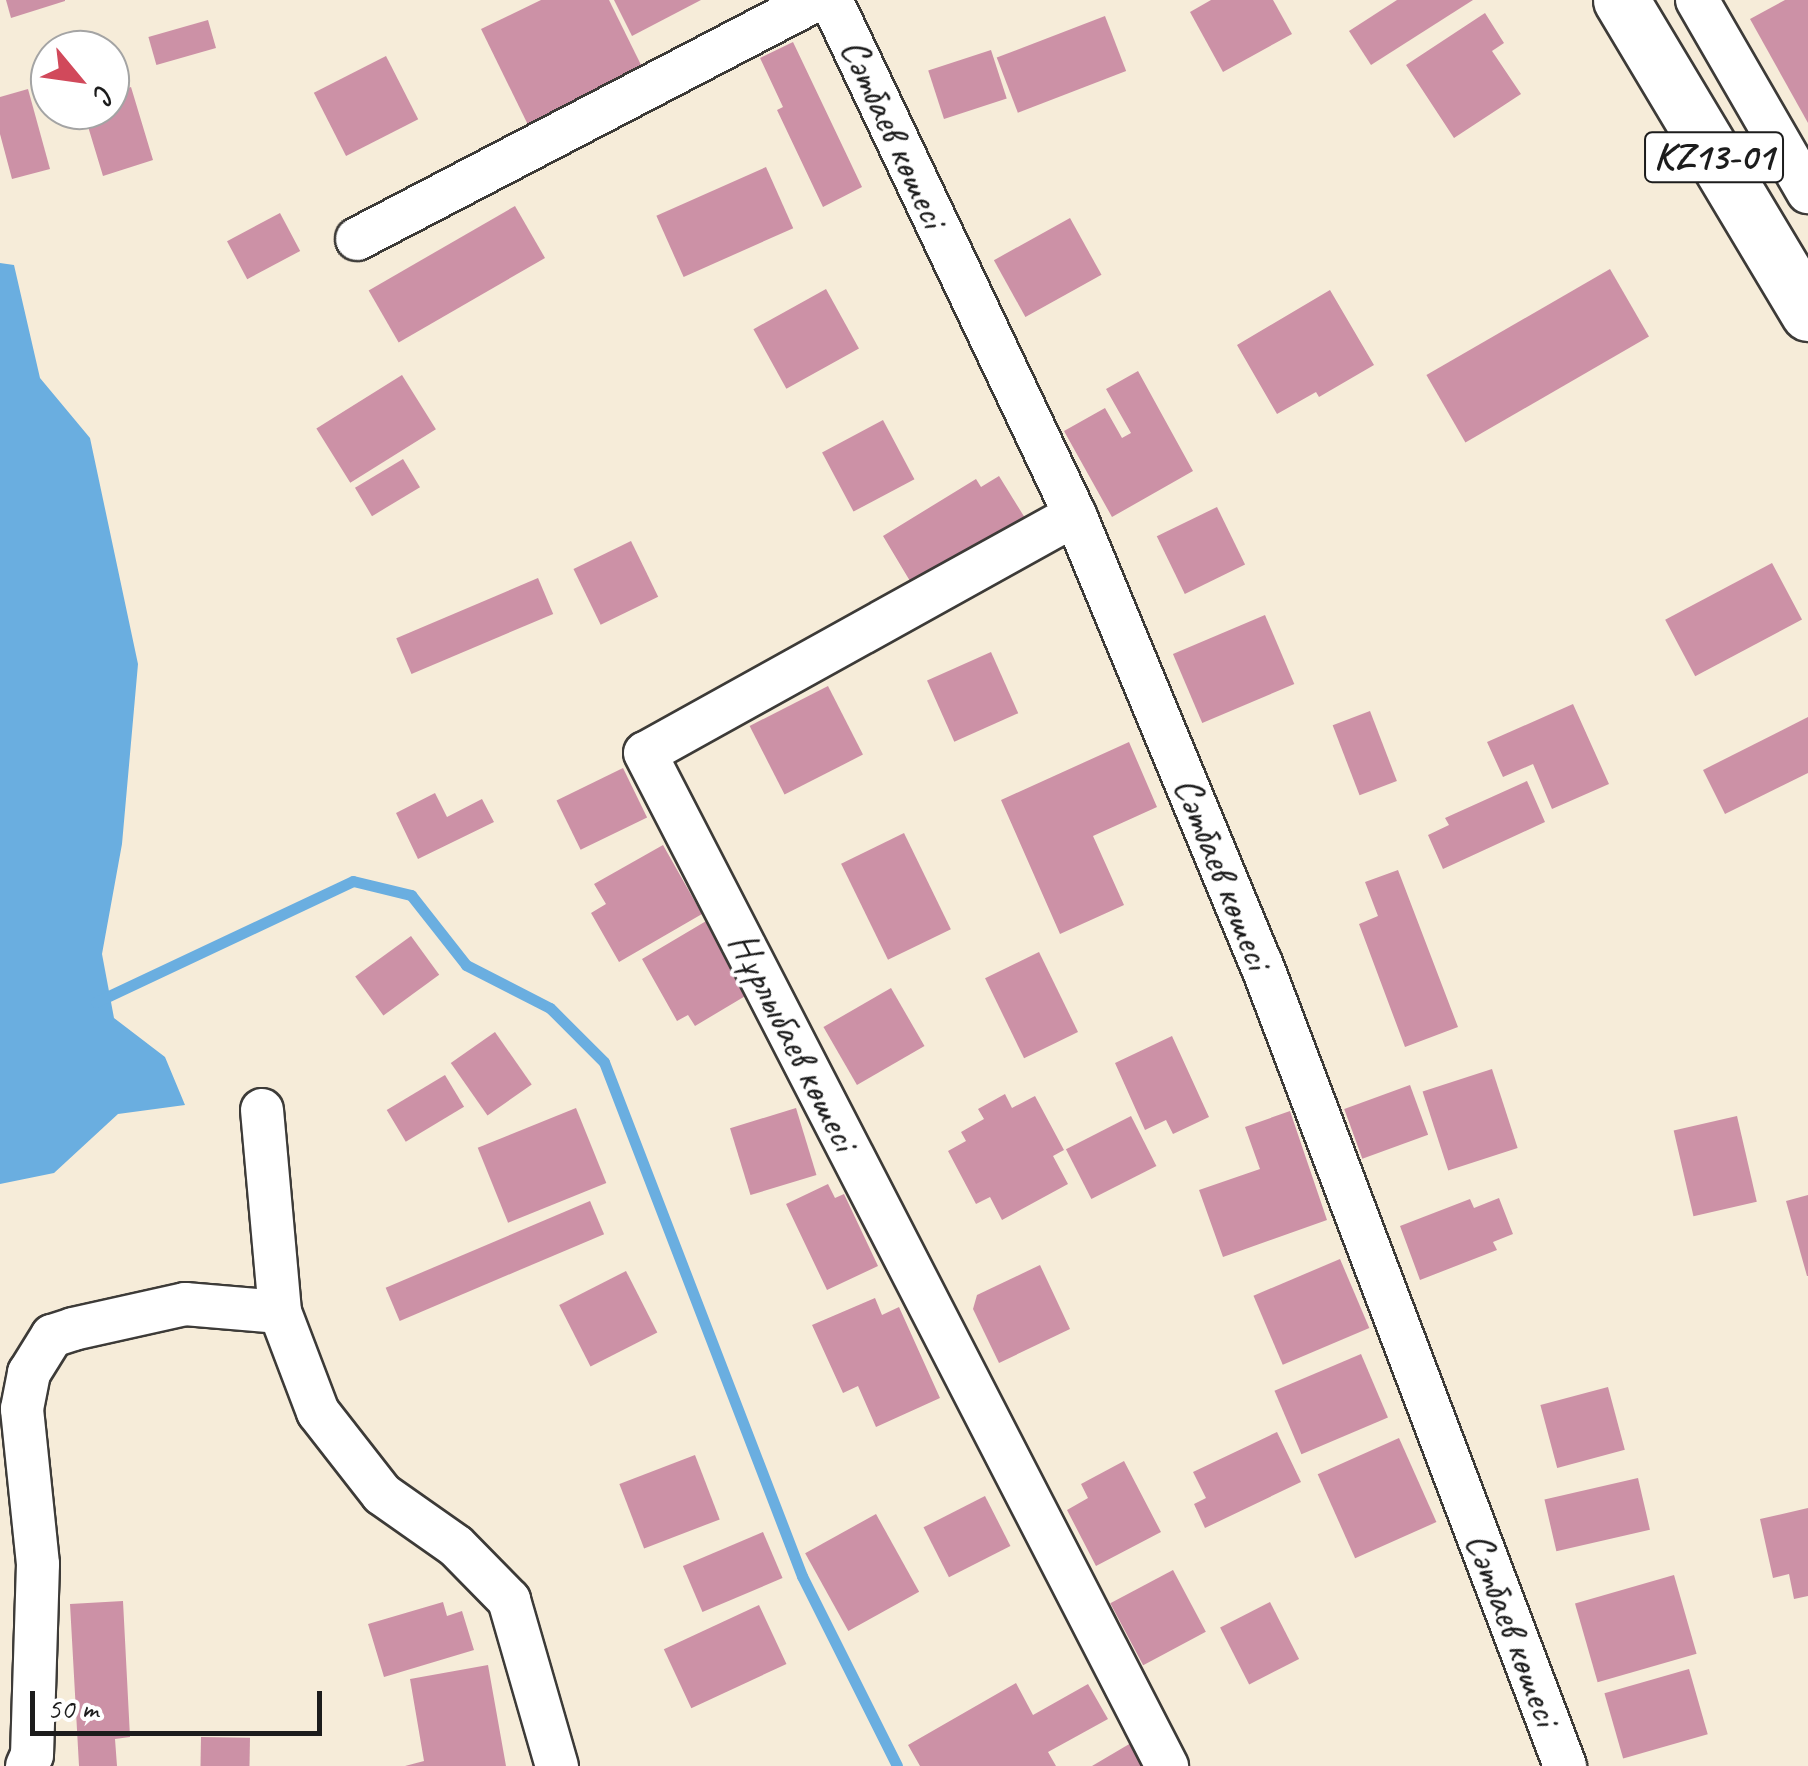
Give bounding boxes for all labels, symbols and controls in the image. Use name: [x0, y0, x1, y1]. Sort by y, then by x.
north arrow: [30, 30, 130, 130]
street label: Сәтбаев көшесі: [829, 31, 959, 235]
text: С: [86, 79, 124, 108]
road number: KZ13-01: [1644, 124, 1784, 190]
street label: Сәтбаев көшесі: [1163, 770, 1283, 976]
street label: Нұрлыбаев көшесі: [718, 924, 870, 1158]
street label: Сәтбаев көшесі: [1454, 1526, 1572, 1732]
scale bar: [35, 1671, 328, 1733]
text: 50 m: [47, 1689, 98, 1727]

